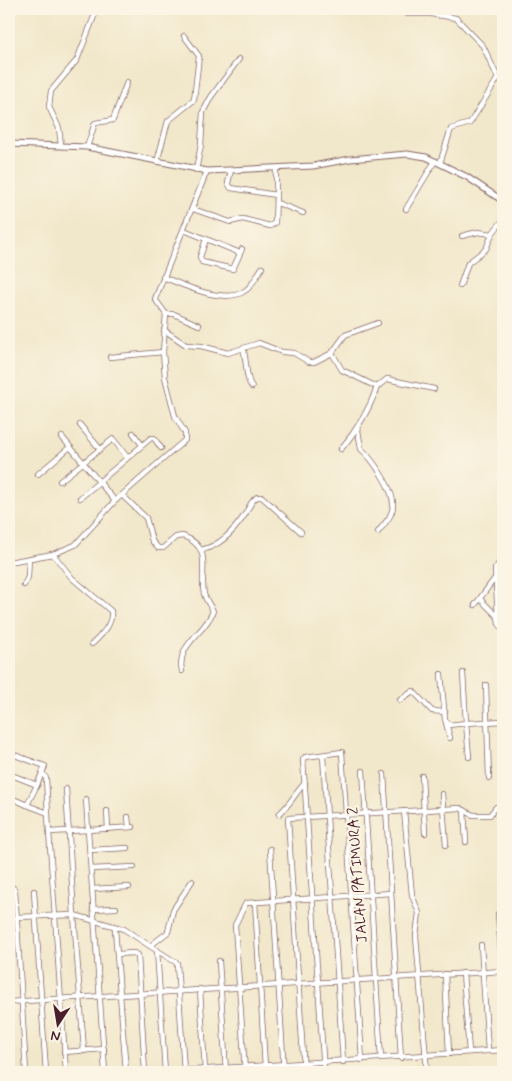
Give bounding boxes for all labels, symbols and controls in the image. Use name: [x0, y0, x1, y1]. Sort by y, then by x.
street label: JALAN PATIMURA 2: [343, 806, 373, 943]
north arrow: [32, 998, 82, 1048]
text: N: [49, 1026, 62, 1046]

